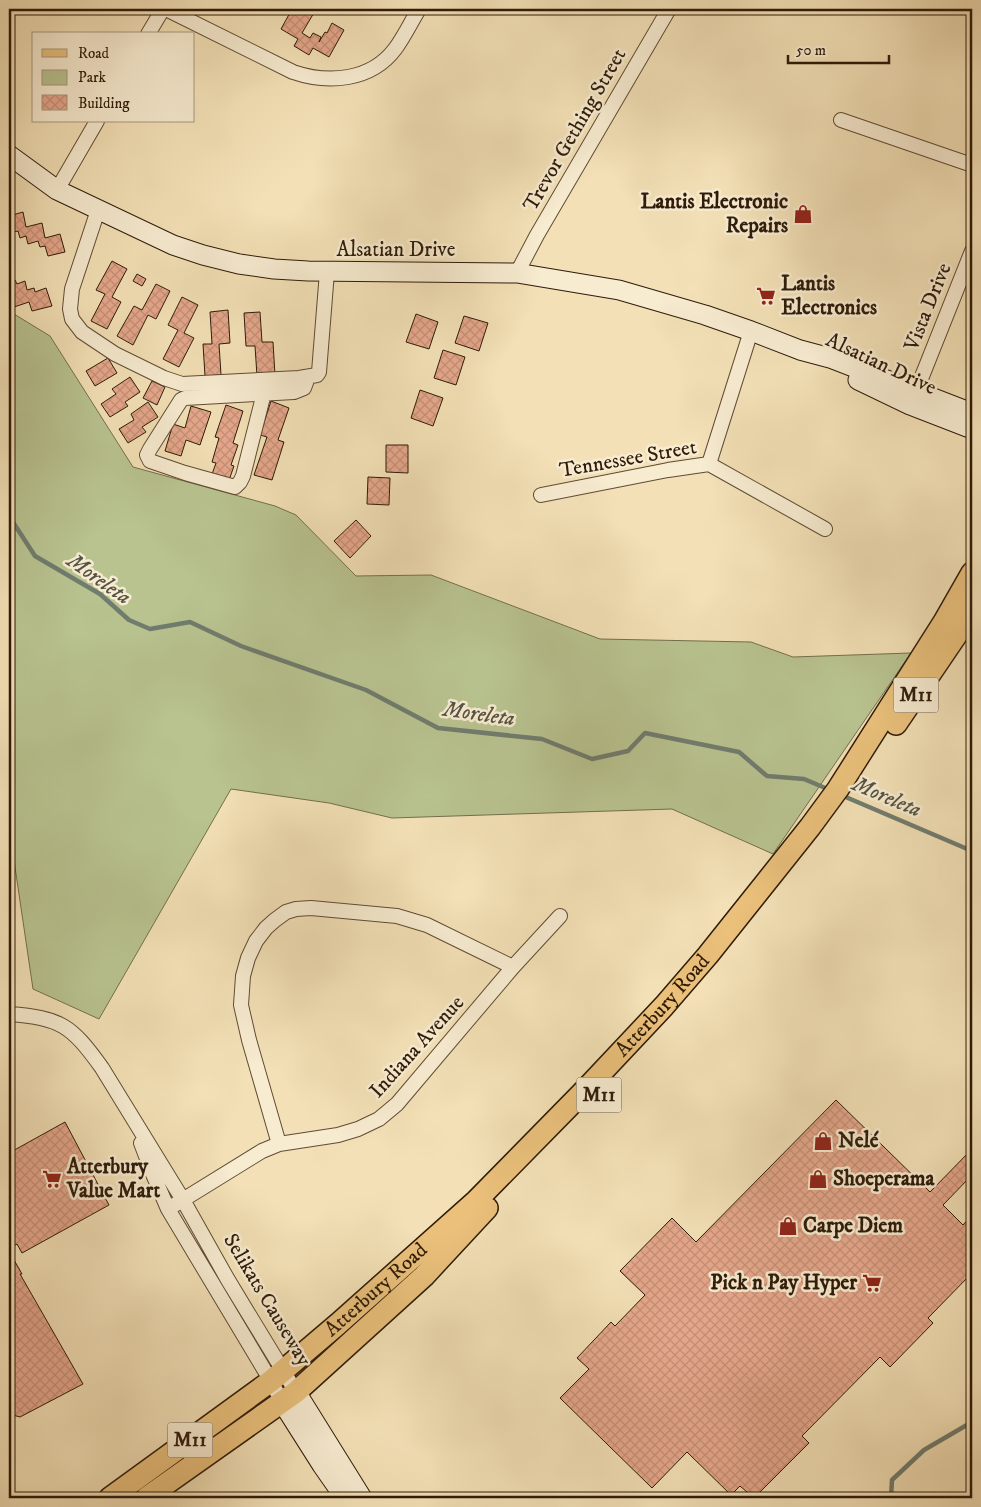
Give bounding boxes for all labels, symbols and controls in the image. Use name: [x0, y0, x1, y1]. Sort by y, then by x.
legend: [32, 32, 195, 122]
scale bar: [788, 32, 890, 64]
text: 50 m: [796, 41, 826, 60]
text: Road: [78, 44, 110, 63]
street label: Trevor Gething Street: [518, 44, 632, 216]
text: Park: [78, 68, 107, 87]
text: Building: [78, 94, 130, 113]
place label: Lantis Electronic Repairs: [640, 189, 788, 239]
shop icon: Lantis Electronic Repairs: [792, 203, 814, 225]
street label: Alsatian Drive: [337, 237, 456, 263]
street label: Vista Drive: [898, 259, 957, 356]
place label: Lantis Electronics: [781, 271, 877, 321]
supermarket icon: Lantis Electronics: [755, 285, 777, 307]
street label: Alsatian Drive: [822, 327, 941, 401]
street label: Tennessee Street: [557, 434, 699, 484]
water label: Moreleta: [60, 546, 136, 611]
road number: M11: [894, 678, 938, 712]
water label: Moreleta: [440, 695, 517, 732]
water label: Moreleta: [847, 770, 925, 823]
street label: Atterbury Road: [610, 949, 716, 1062]
street label: Indiana Avenue: [364, 990, 470, 1104]
road number: M11: [576, 1078, 622, 1112]
place label: Nelé: [838, 1128, 879, 1154]
shop icon: Nelé: [812, 1130, 834, 1152]
place label: Atterbury Value Mart: [66, 1154, 160, 1204]
place label: Shoeperama: [833, 1166, 936, 1192]
supermarket icon: Atterbury Value Mart: [41, 1168, 63, 1190]
shop icon: Shoeperama: [807, 1168, 829, 1190]
place label: Carpe Diem: [803, 1213, 903, 1239]
shop icon: Carpe Diem: [777, 1215, 799, 1237]
street label: Selikats Causeway: [217, 1229, 317, 1372]
street label: Atterbury Road: [319, 1237, 433, 1343]
place label: Pick n Pay Hyper: [710, 1270, 858, 1296]
supermarket icon: Pick n Pay Hyper: [861, 1272, 883, 1294]
road number: M11: [168, 1422, 212, 1458]

